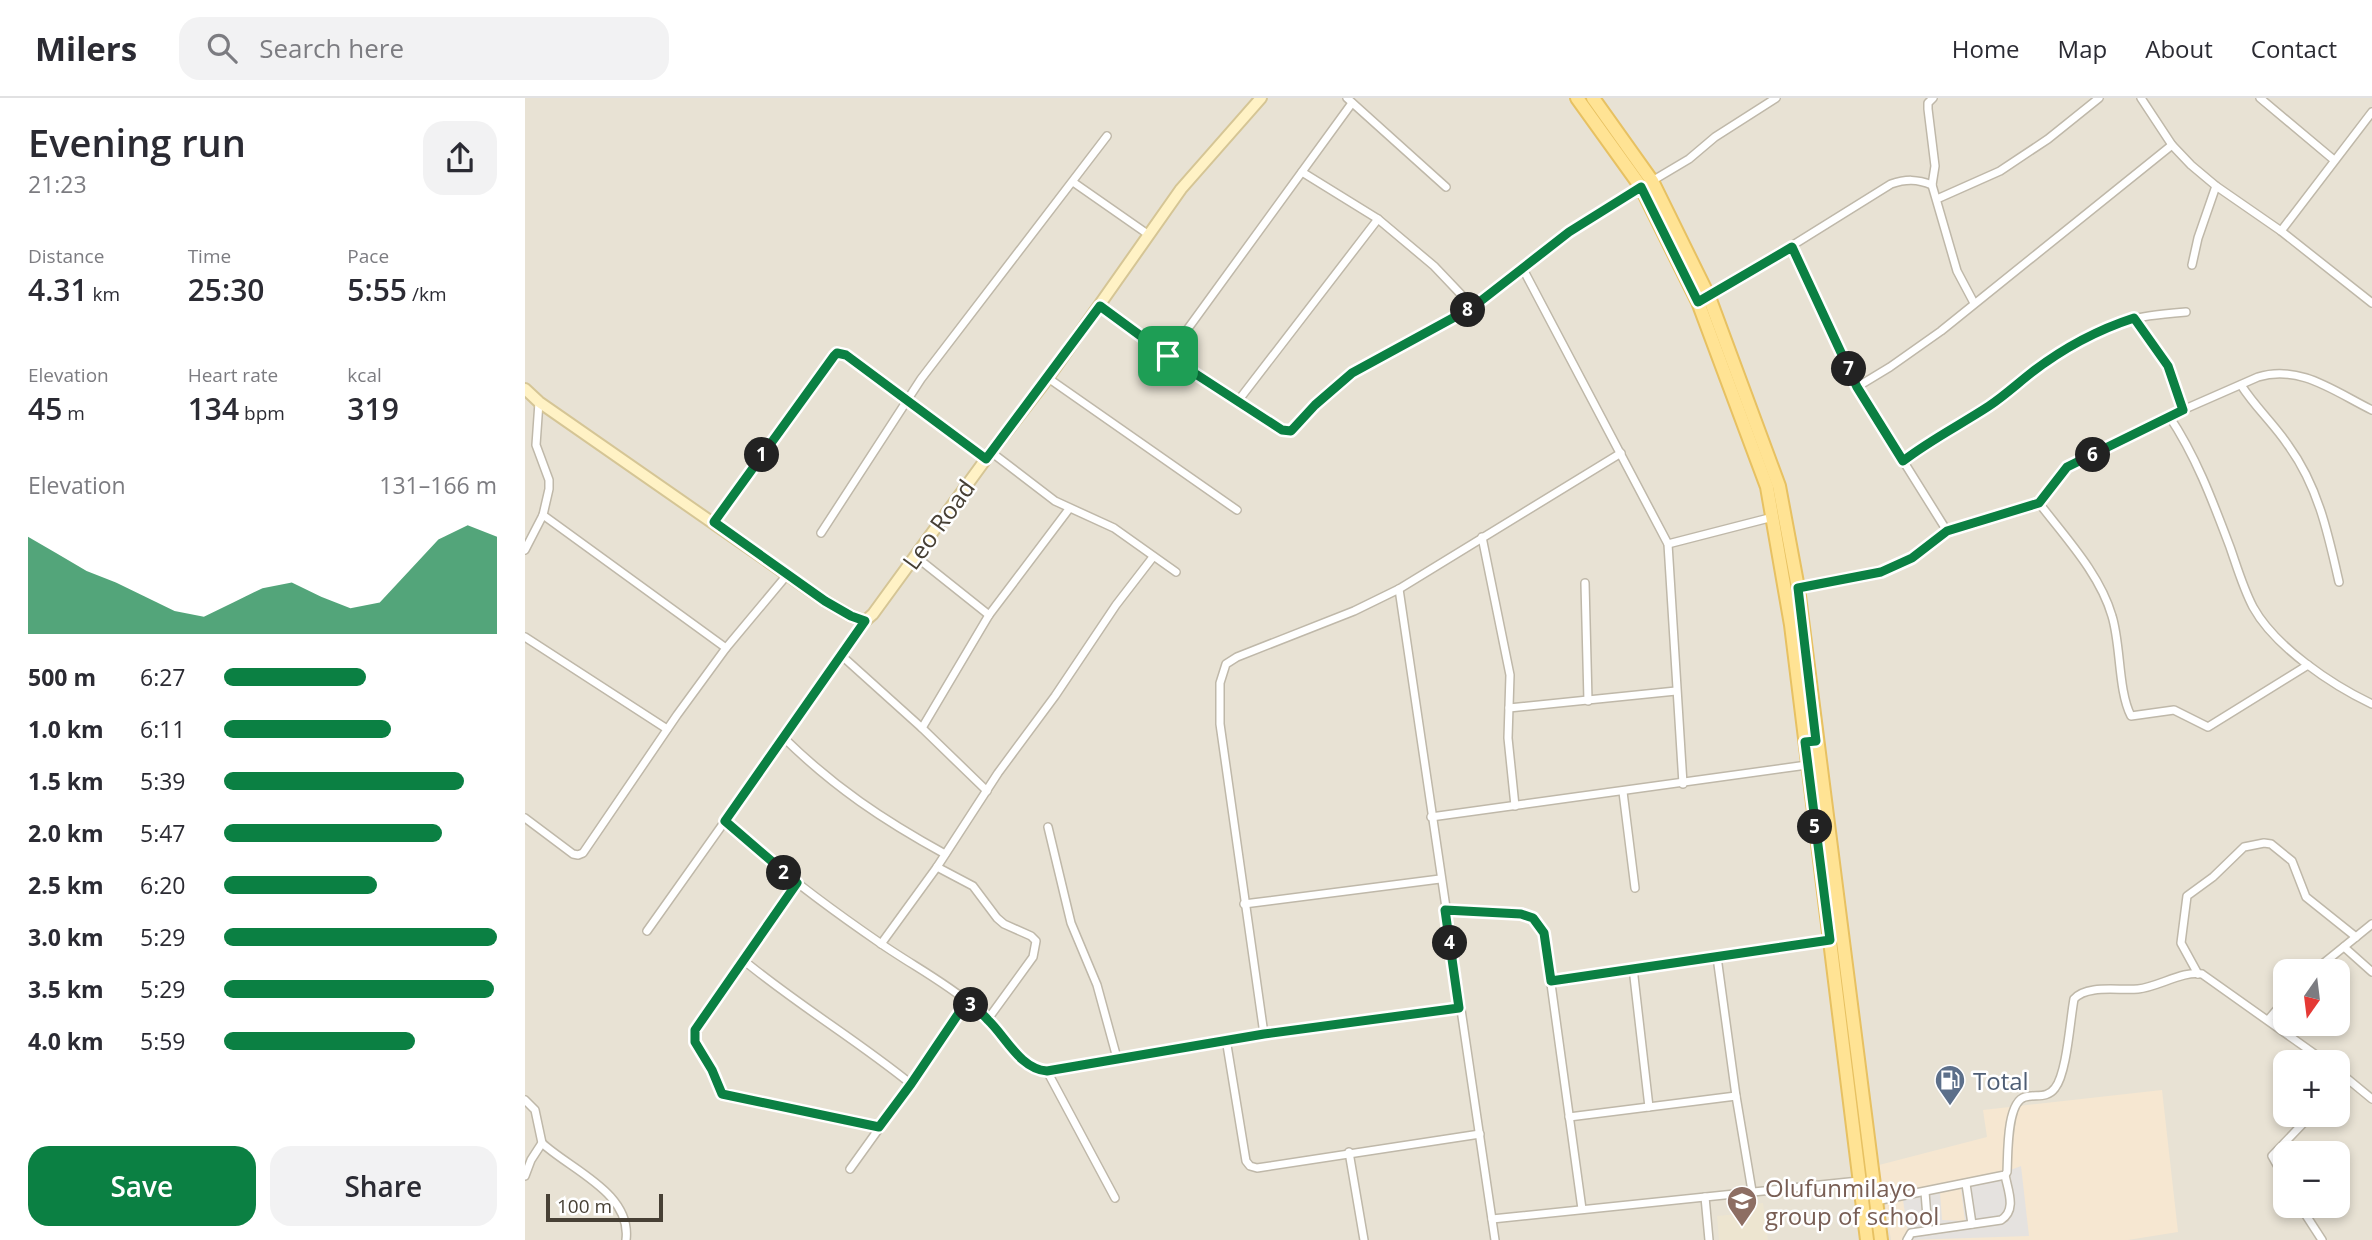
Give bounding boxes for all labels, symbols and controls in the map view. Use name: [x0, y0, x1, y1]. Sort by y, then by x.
search box: [179, 17, 669, 80]
text: Milers: [35, 26, 137, 71]
icon: search: [203, 29, 241, 67]
text: Search here: [259, 30, 404, 66]
text: Home: [1952, 32, 2020, 65]
text: Map: [2058, 32, 2107, 65]
text: About: [2145, 32, 2213, 65]
text: Contact: [2251, 32, 2337, 65]
text: Evening run: [28, 116, 246, 168]
button: share: [423, 121, 497, 195]
text: 21:23: [28, 168, 87, 200]
text: Distance: [28, 243, 104, 269]
text: Time: [188, 243, 231, 269]
text: Pace: [347, 243, 389, 269]
text: 4.31: [28, 269, 88, 310]
text: 25:30: [188, 269, 265, 310]
text: 5:55: [347, 269, 407, 310]
text: km: [88, 281, 120, 307]
text: /km: [407, 281, 447, 307]
pin: 8: [1451, 292, 1485, 328]
text: 8: [1462, 296, 1473, 322]
pin: [1138, 326, 1198, 386]
icon: arrive: [1149, 337, 1187, 375]
pin: 7: [1831, 352, 1867, 386]
text: 7: [1843, 355, 1854, 381]
text: Elevation: [28, 362, 109, 388]
text: Heart rate: [188, 362, 278, 388]
text: kcal: [347, 362, 382, 388]
text: 45: [28, 388, 62, 429]
text: 134: [188, 388, 239, 429]
text: 319: [347, 388, 399, 429]
text: m: [62, 400, 85, 426]
text: bpm: [239, 400, 285, 426]
pin: 1: [744, 438, 779, 472]
pin: 6: [2075, 438, 2111, 472]
text: 1: [756, 441, 767, 467]
text: 6: [2087, 441, 2098, 467]
text: Elevation: [28, 469, 126, 501]
text: 131–166 m: [379, 469, 497, 501]
street label: Leo Road: [894, 472, 982, 576]
text: 500 m: [28, 661, 96, 693]
text: 6:27: [140, 661, 186, 693]
text: 1.0 km: [28, 713, 104, 745]
text: 6:11: [140, 713, 186, 745]
text: 1.5 km: [28, 765, 104, 797]
text: 5:39: [140, 765, 186, 797]
pin: 5: [1797, 810, 1833, 844]
text: 5: [1809, 813, 1820, 839]
text: 2.0 km: [28, 817, 104, 849]
text: 5:47: [140, 817, 186, 849]
pin: 2: [767, 856, 801, 890]
text: 2: [778, 859, 789, 885]
text: 2.5 km: [28, 869, 104, 901]
text: 6:20: [140, 869, 186, 901]
text: 3.0 km: [28, 921, 104, 953]
text: 5:29: [140, 921, 186, 953]
pin: 4: [1433, 926, 1467, 960]
text: 4: [1444, 929, 1455, 955]
north arrow: [2273, 959, 2350, 1036]
map controls: [2273, 959, 2350, 1218]
text: 3.5 km: [28, 973, 104, 1005]
text: 5:29: [140, 973, 186, 1005]
pin: 3: [953, 988, 989, 1023]
text: 3: [965, 991, 976, 1017]
text: 4.0 km: [28, 1025, 104, 1057]
text: 5:59: [140, 1025, 186, 1057]
button: +: [2273, 1050, 2350, 1127]
fuel station icon: Total: [1933, 1063, 1967, 1107]
place label: Total: [1973, 1064, 2029, 1097]
button: −: [2273, 1141, 2350, 1218]
button: Save: [28, 1146, 256, 1226]
button: Share: [270, 1146, 497, 1226]
place label: Olufunmilayo group of school: [1765, 1171, 1939, 1232]
school or university icon: Olufunmilayo group of school: [1725, 1184, 1759, 1228]
scale bar: [546, 1191, 663, 1223]
text: 100 m: [557, 1193, 612, 1219]

